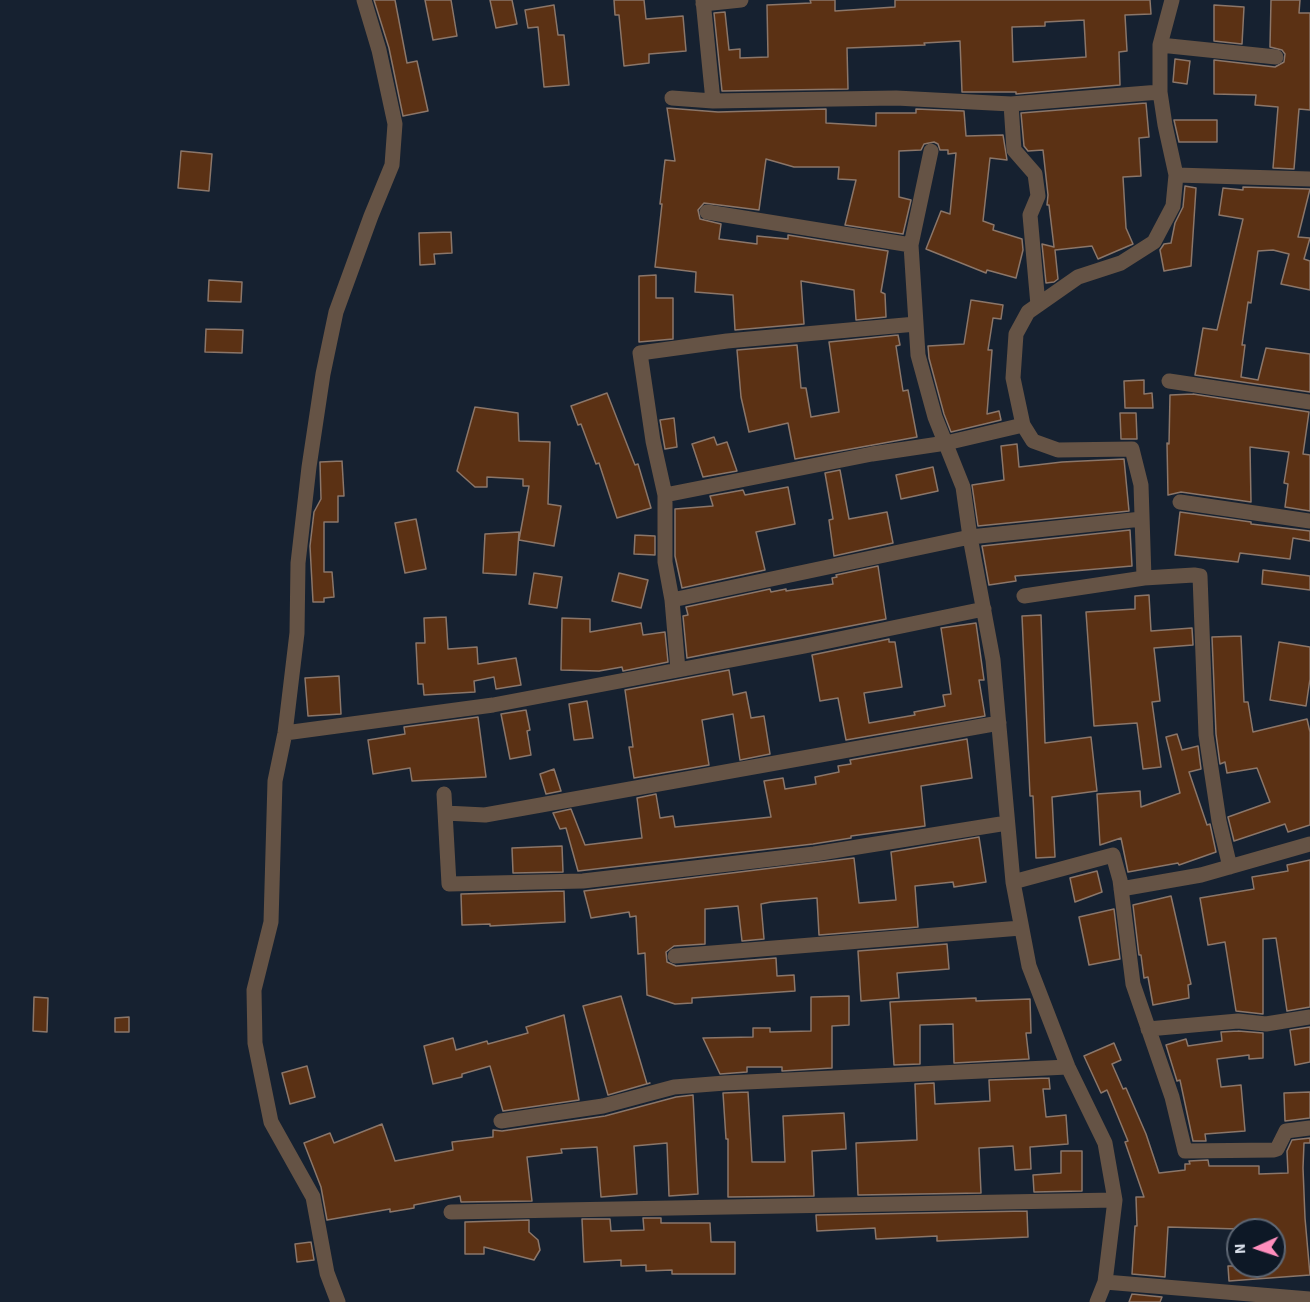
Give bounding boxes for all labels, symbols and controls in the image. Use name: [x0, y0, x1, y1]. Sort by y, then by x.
north arrow: [1226, 1218, 1286, 1278]
text: N: [1229, 1243, 1251, 1255]

